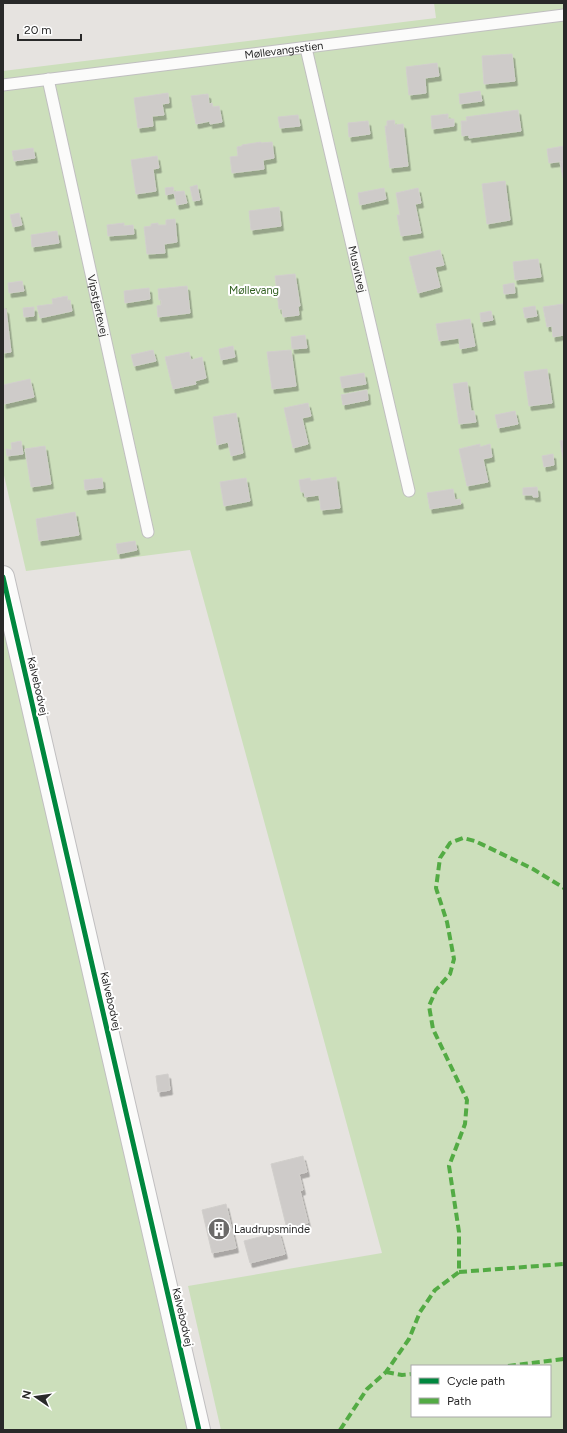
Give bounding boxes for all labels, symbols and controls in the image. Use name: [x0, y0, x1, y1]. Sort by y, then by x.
scale bar: [18, 16, 81, 42]
text: 20 m: [24, 23, 52, 37]
street label: Møllevangsstien: [244, 39, 324, 62]
street label: Musvitvej: [345, 245, 369, 294]
street label: Vipstjertevej: [84, 273, 111, 338]
park label: Møllevang: [229, 284, 279, 297]
street label: Kalvebodvej: [24, 655, 51, 717]
street label: Kalvebodvej: [97, 970, 124, 1032]
building icon: Laudrupsminde: [206, 1216, 232, 1242]
place label: Laudrupsminde: [234, 1223, 310, 1236]
street label: Kalvebodvej: [169, 1286, 196, 1348]
legend: [411, 1365, 551, 1417]
text: Cycle path: [447, 1374, 505, 1388]
north arrow: [16, 1377, 56, 1417]
text: N: [19, 1389, 34, 1400]
text: Path: [447, 1394, 471, 1408]

